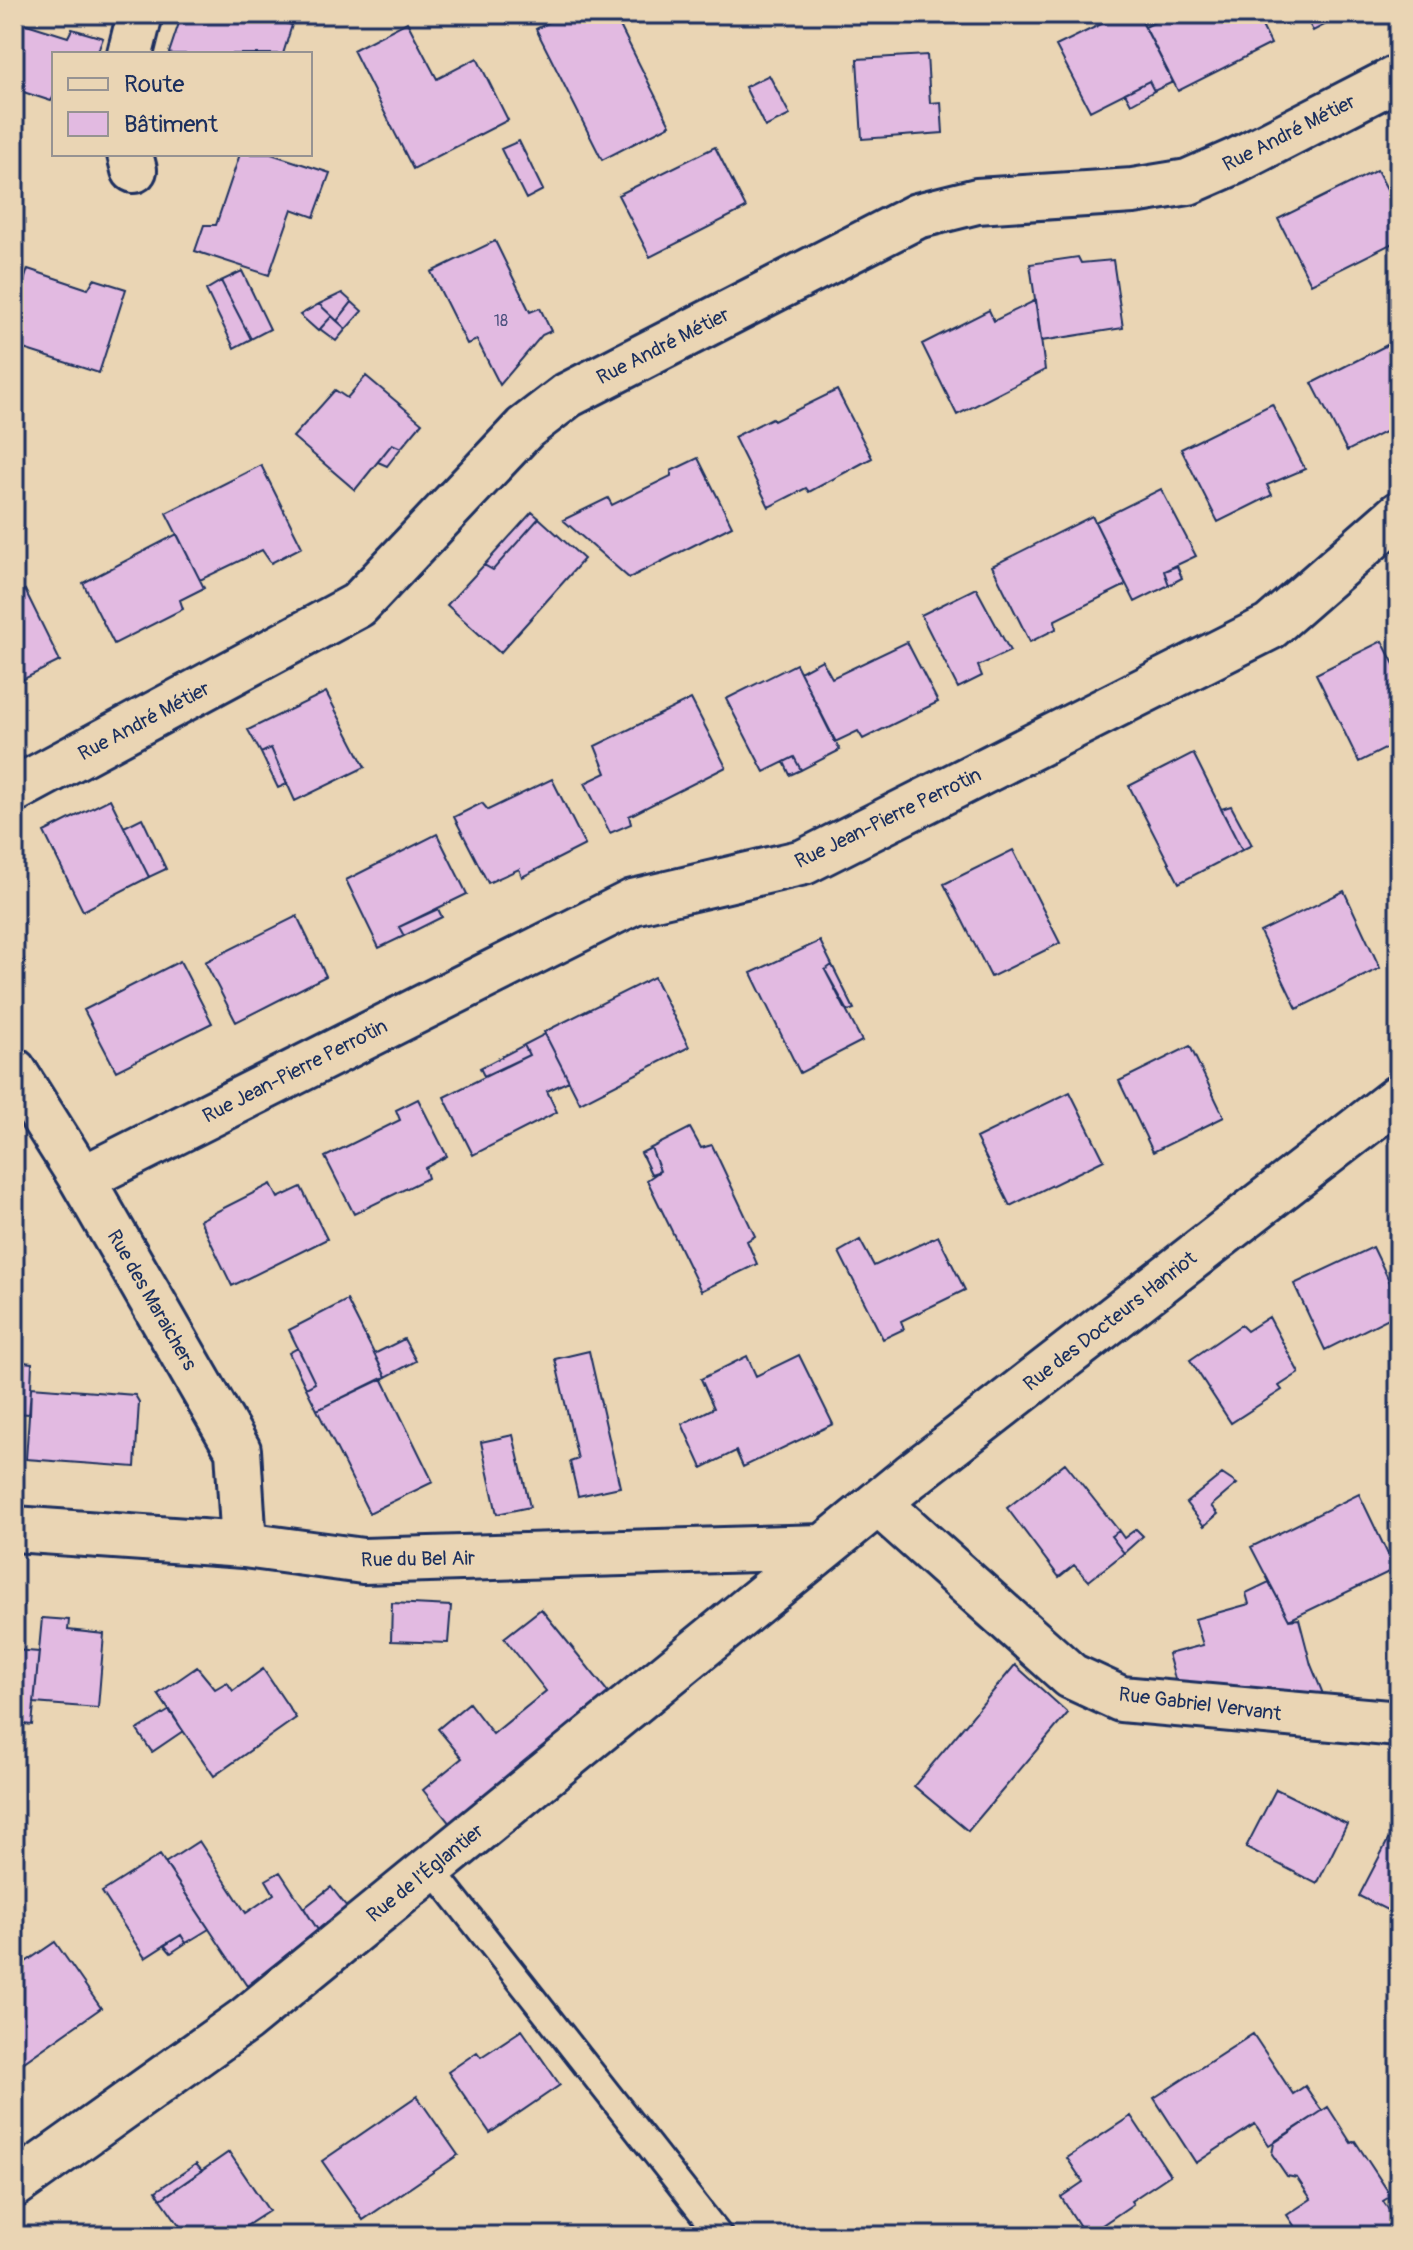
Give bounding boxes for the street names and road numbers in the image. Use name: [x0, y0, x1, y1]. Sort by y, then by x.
street label: Rue André Métier: [1218, 89, 1360, 177]
street label: Rue André Métier: [592, 302, 734, 390]
street label: Rue André Métier: [74, 676, 214, 766]
street label: Rue Jean-Pierre Perrotin: [791, 762, 985, 874]
street label: Rue Jean-Pierre Perrotin: [198, 1014, 392, 1128]
street label: Rue des Maraichers: [102, 1225, 202, 1375]
street label: Rue des Docteurs Hanriot: [1018, 1245, 1202, 1396]
street label: Rue du Bel Air: [361, 1546, 475, 1572]
street label: Rue Gabriel Vervant: [1117, 1682, 1284, 1726]
street label: Rue de l'Églantier: [361, 1818, 489, 1928]

